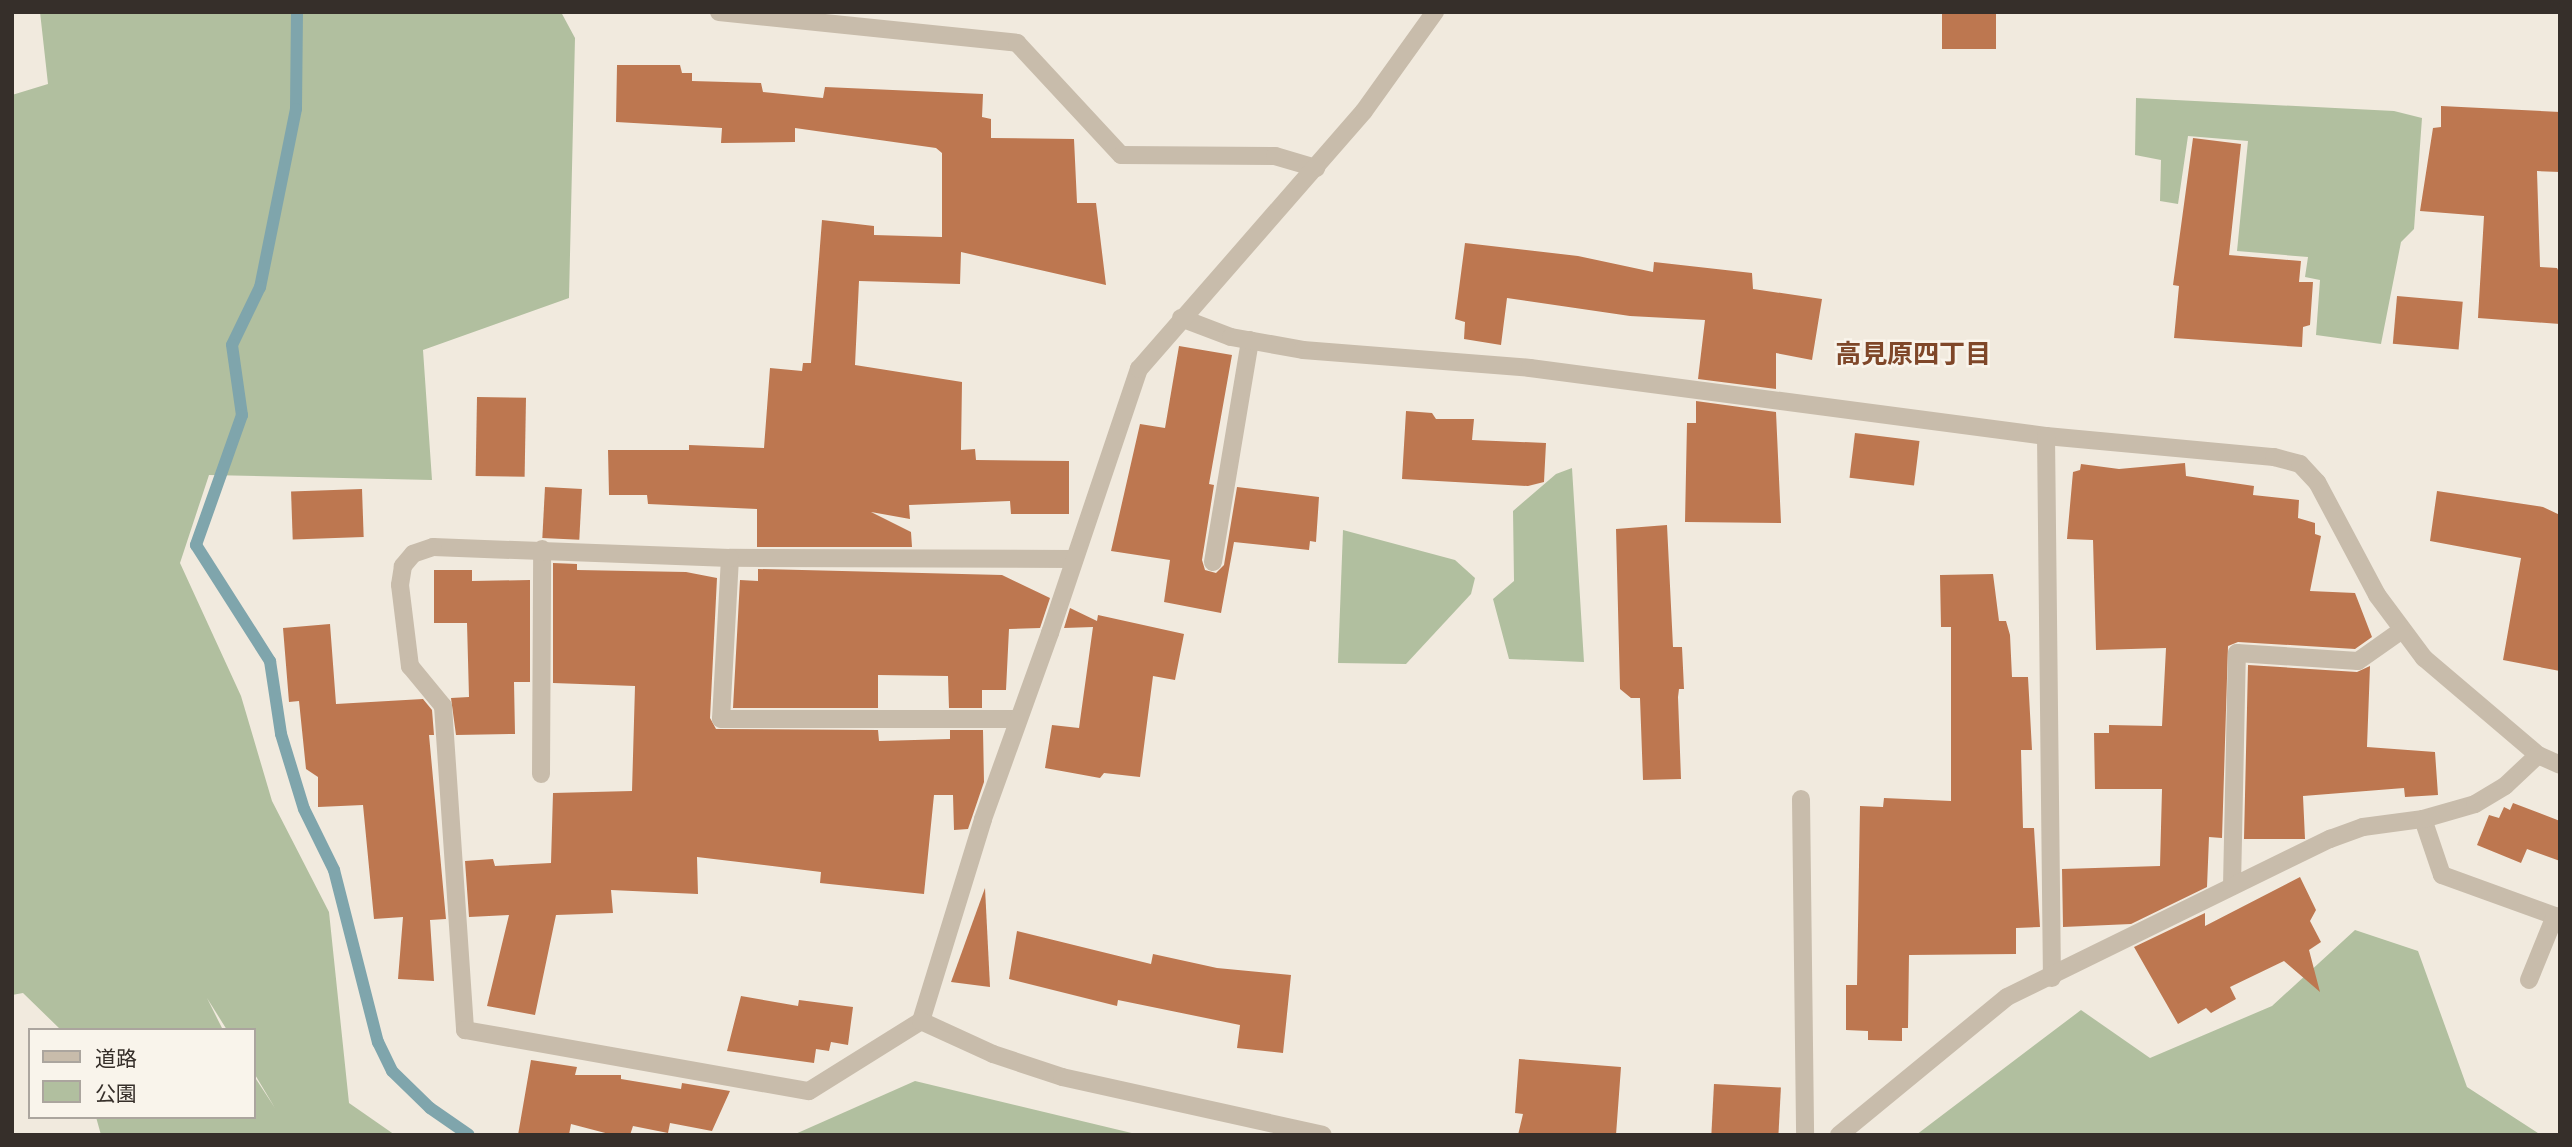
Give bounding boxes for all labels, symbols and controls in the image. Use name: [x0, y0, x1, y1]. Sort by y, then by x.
district label: 高見原四丁目: [1835, 339, 1991, 371]
legend: [28, 1028, 256, 1119]
text: 道路: [95, 1046, 137, 1071]
text: 公園: [95, 1081, 137, 1106]

